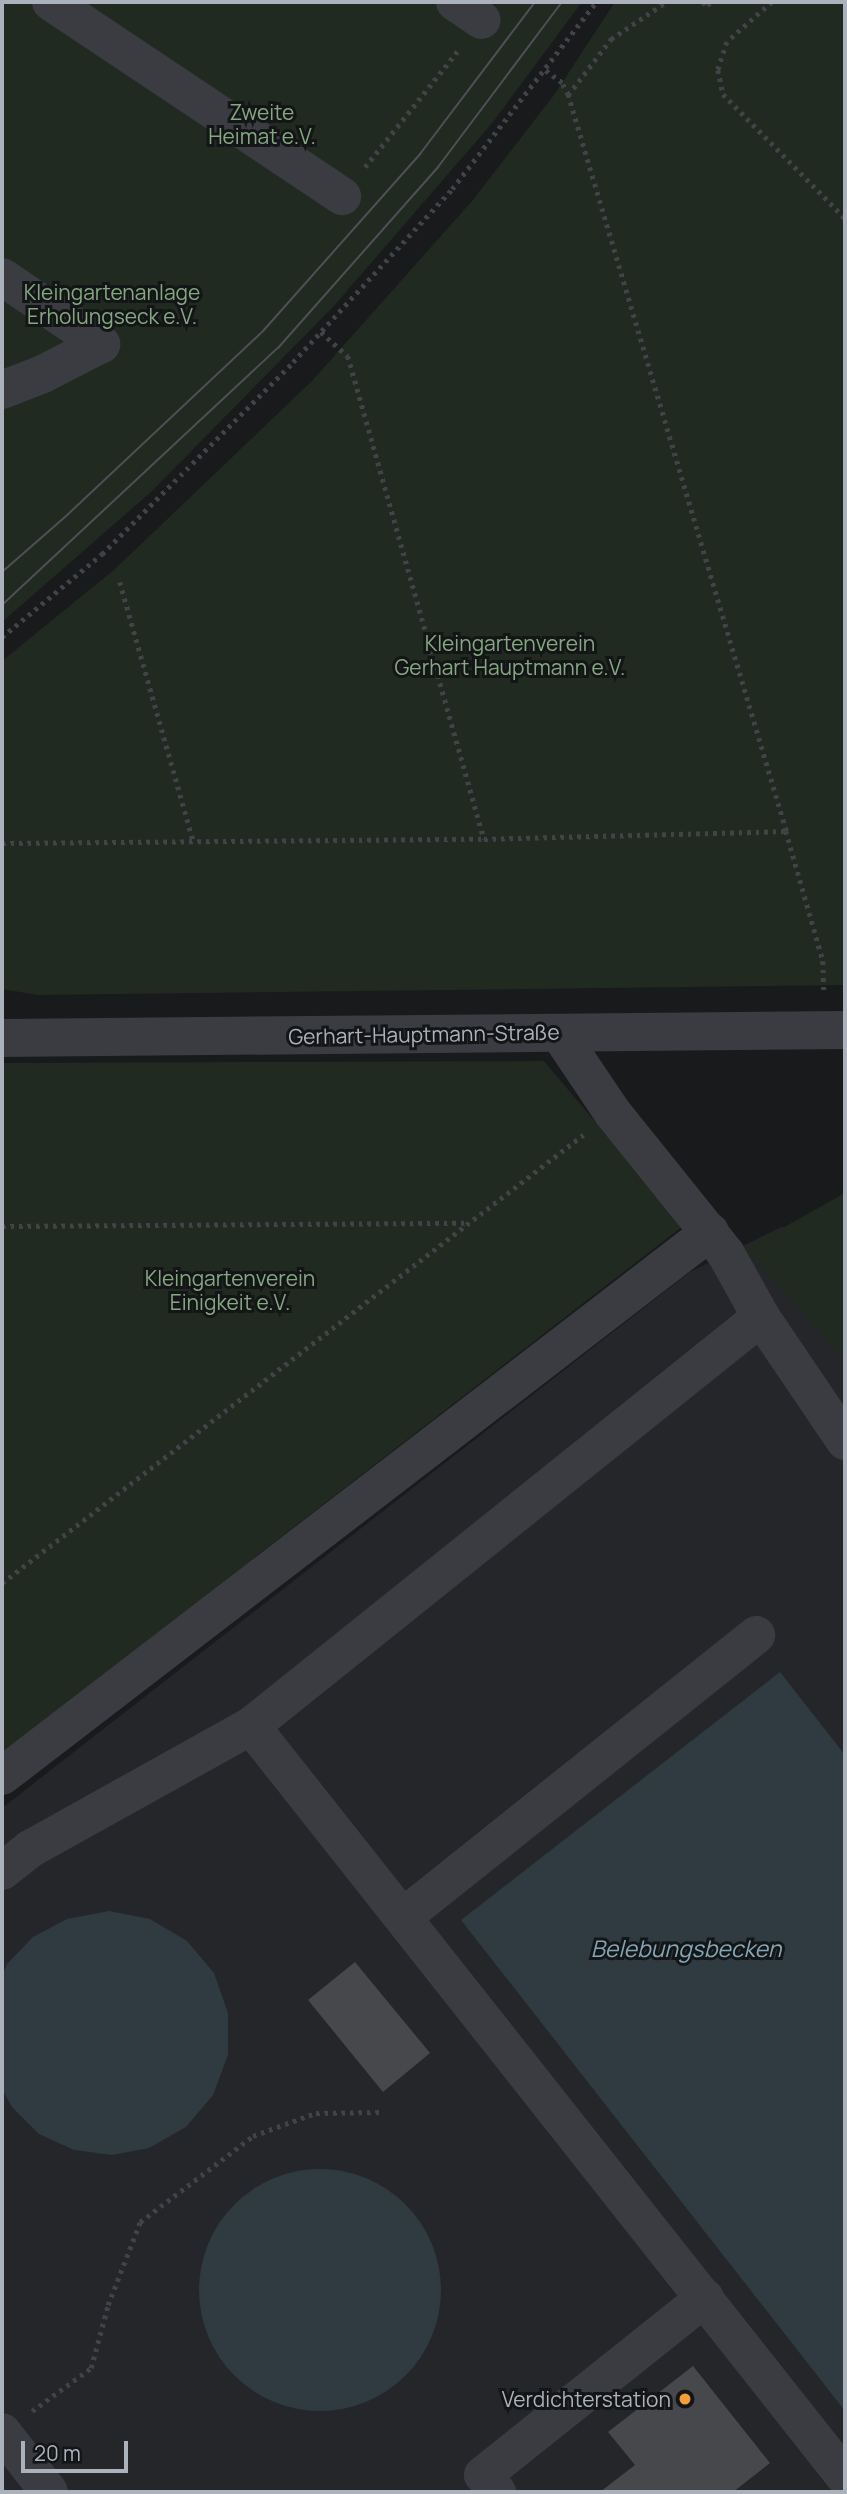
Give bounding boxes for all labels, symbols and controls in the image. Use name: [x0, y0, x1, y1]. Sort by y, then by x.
park label: Zweite Heimat e.V.: [208, 99, 316, 149]
park label: Kleingartenanlage Erholungseck e.V.: [24, 279, 200, 329]
park label: Kleingartenverein Gerhart Hauptmann e.V.: [395, 630, 625, 680]
street label: Gerhart-Hauptmann-Straße: [288, 1019, 560, 1049]
park label: Kleingartenverein Einigkeit e.V.: [145, 1265, 315, 1315]
water label: Belebungsbecken: [591, 1934, 781, 1962]
place label: Verdichterstation: [502, 2386, 671, 2412]
marker: Verdichterstation: [677, 2391, 693, 2407]
scale bar: [24, 2428, 131, 2472]
text: 20 m: [34, 2439, 81, 2467]

